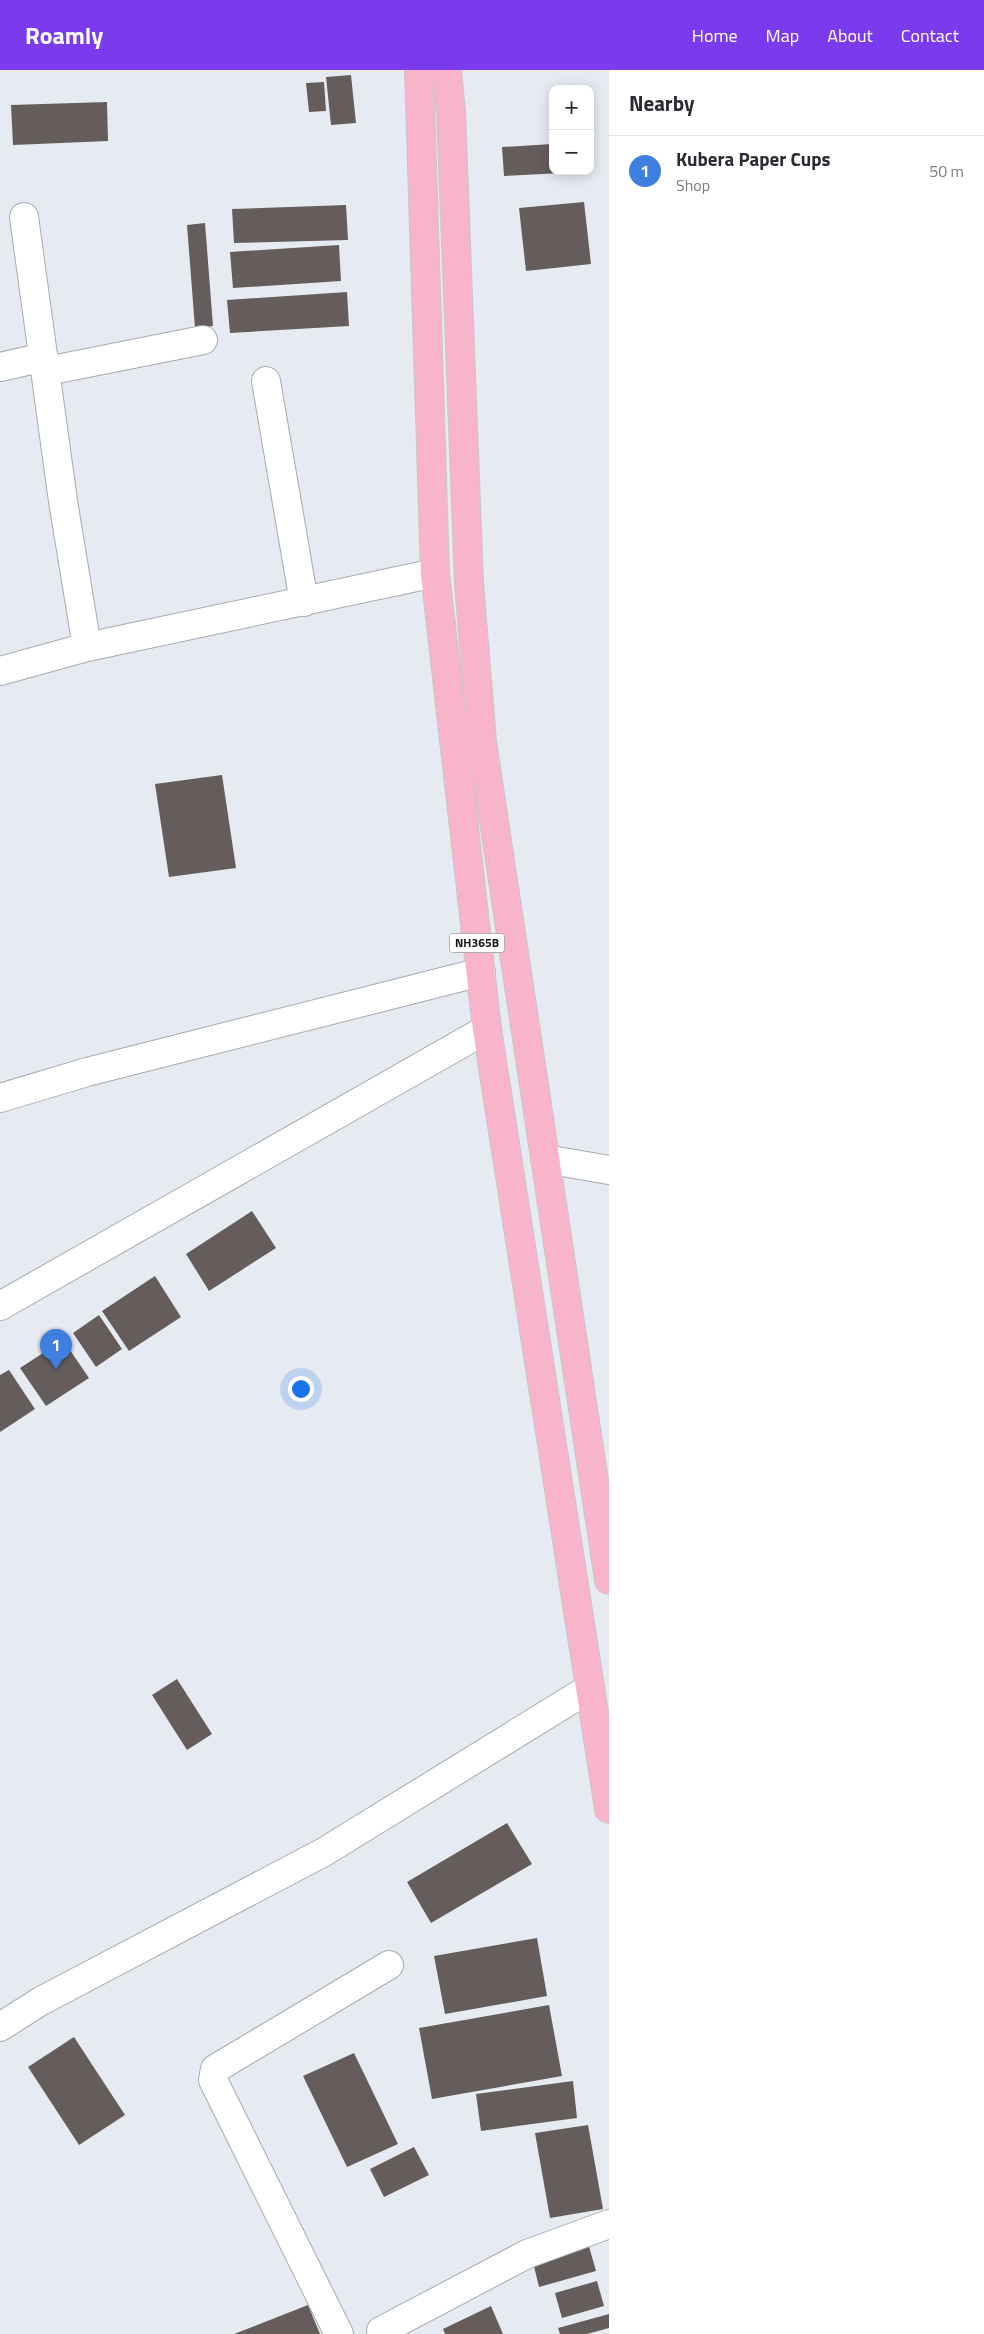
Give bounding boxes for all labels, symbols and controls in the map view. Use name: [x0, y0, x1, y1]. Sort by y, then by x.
text: Roamly: [25, 17, 103, 53]
text: Home: [692, 22, 738, 49]
text: Map: [766, 22, 799, 49]
text: About: [827, 22, 873, 49]
text: Contact: [901, 22, 959, 49]
map controls: [549, 85, 594, 175]
button: +: [549, 85, 594, 130]
text: Nearby: [629, 87, 694, 119]
button: −: [549, 130, 594, 175]
text: Kubera Paper Cups: [676, 144, 831, 173]
text: 1: [641, 159, 649, 183]
text: 50 m: [929, 159, 964, 183]
text: Shop: [676, 173, 710, 197]
road number: NH365B: [450, 934, 504, 952]
pin: 1: [40, 1329, 72, 1370]
your location: [288, 1376, 314, 1402]

